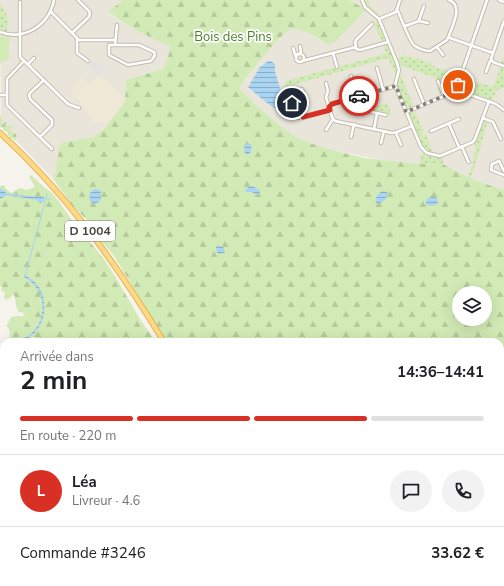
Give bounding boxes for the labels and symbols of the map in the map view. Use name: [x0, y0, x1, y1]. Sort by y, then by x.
park label: Bois des Pins: [194, 28, 272, 46]
pin: [441, 68, 475, 102]
courier: [339, 76, 379, 116]
pin: [275, 86, 309, 120]
road number: D 1004: [65, 221, 115, 241]

